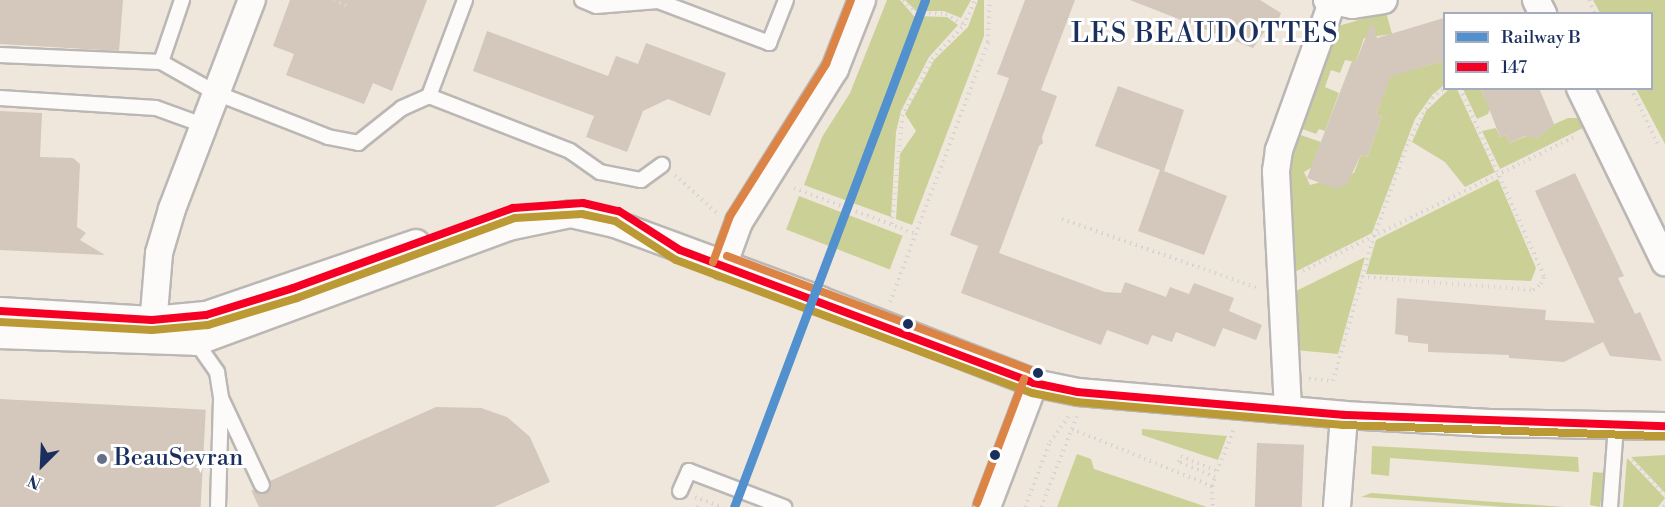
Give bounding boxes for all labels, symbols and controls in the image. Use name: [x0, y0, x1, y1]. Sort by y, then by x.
legend: [1443, 12, 1653, 90]
district label: LES BEAUDOTTES: [1071, 19, 1339, 51]
text: Railway B: [1501, 26, 1581, 49]
text: 147: [1501, 56, 1527, 79]
unlabelled marker: [902, 318, 914, 330]
unlabelled marker: [1032, 367, 1044, 379]
north arrow: [12, 435, 72, 495]
place label: BeauSevran: [114, 445, 243, 473]
unlabelled marker: [989, 449, 1001, 461]
marker: BeauSevran: [95, 452, 109, 466]
text: N: [25, 470, 45, 493]

